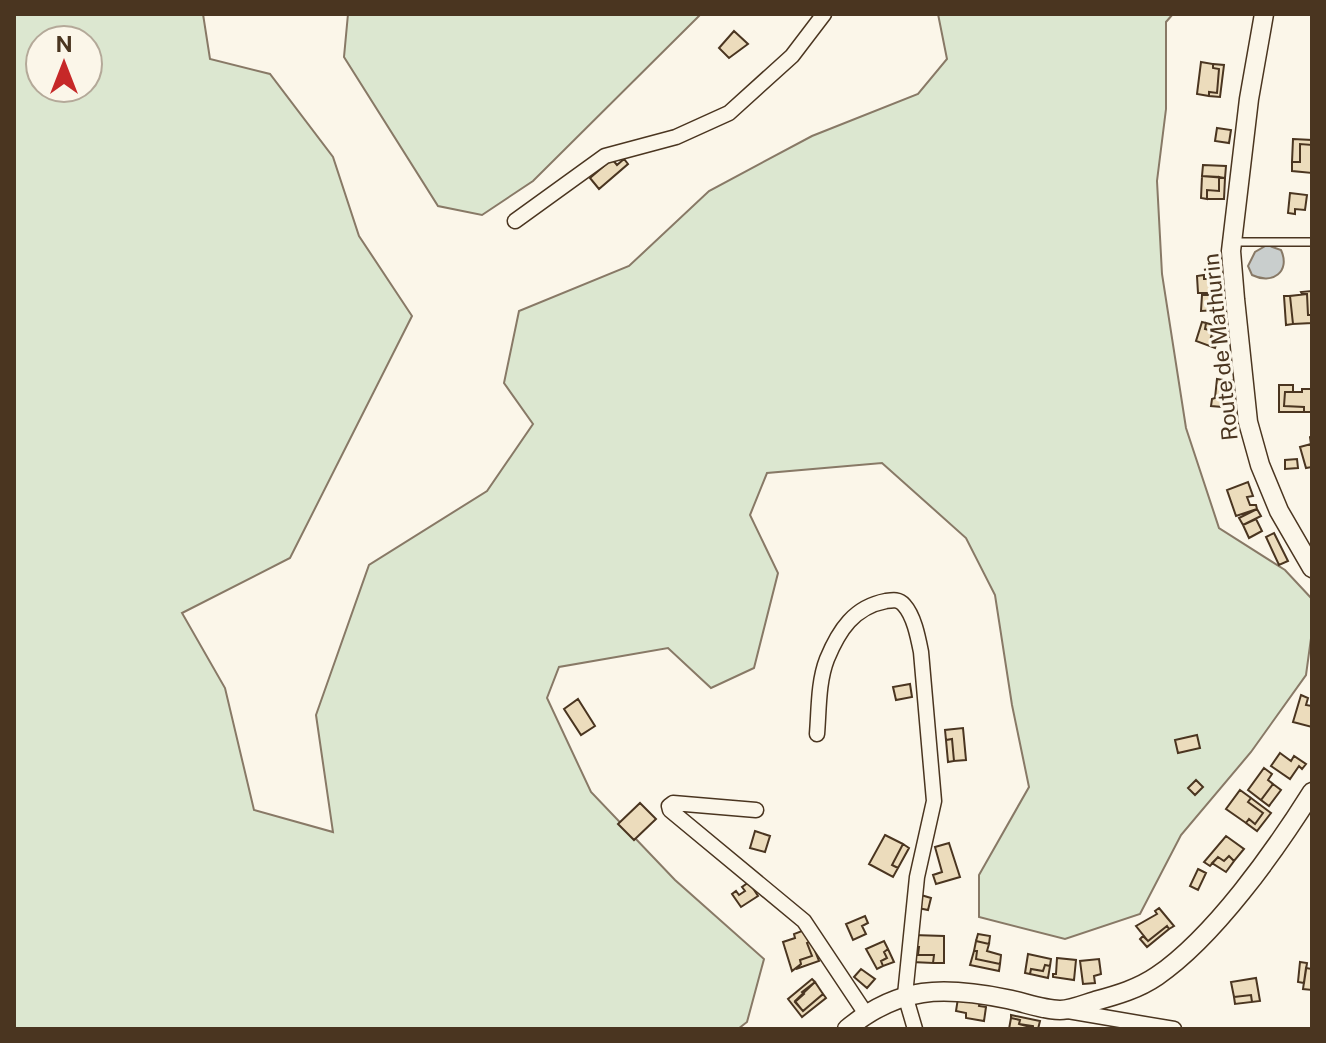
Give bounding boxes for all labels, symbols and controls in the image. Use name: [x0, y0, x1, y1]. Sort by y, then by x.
north arrow: [24, 24, 104, 104]
text: N: [55, 31, 73, 57]
street label: Route de Mathurin: [1197, 252, 1243, 442]

